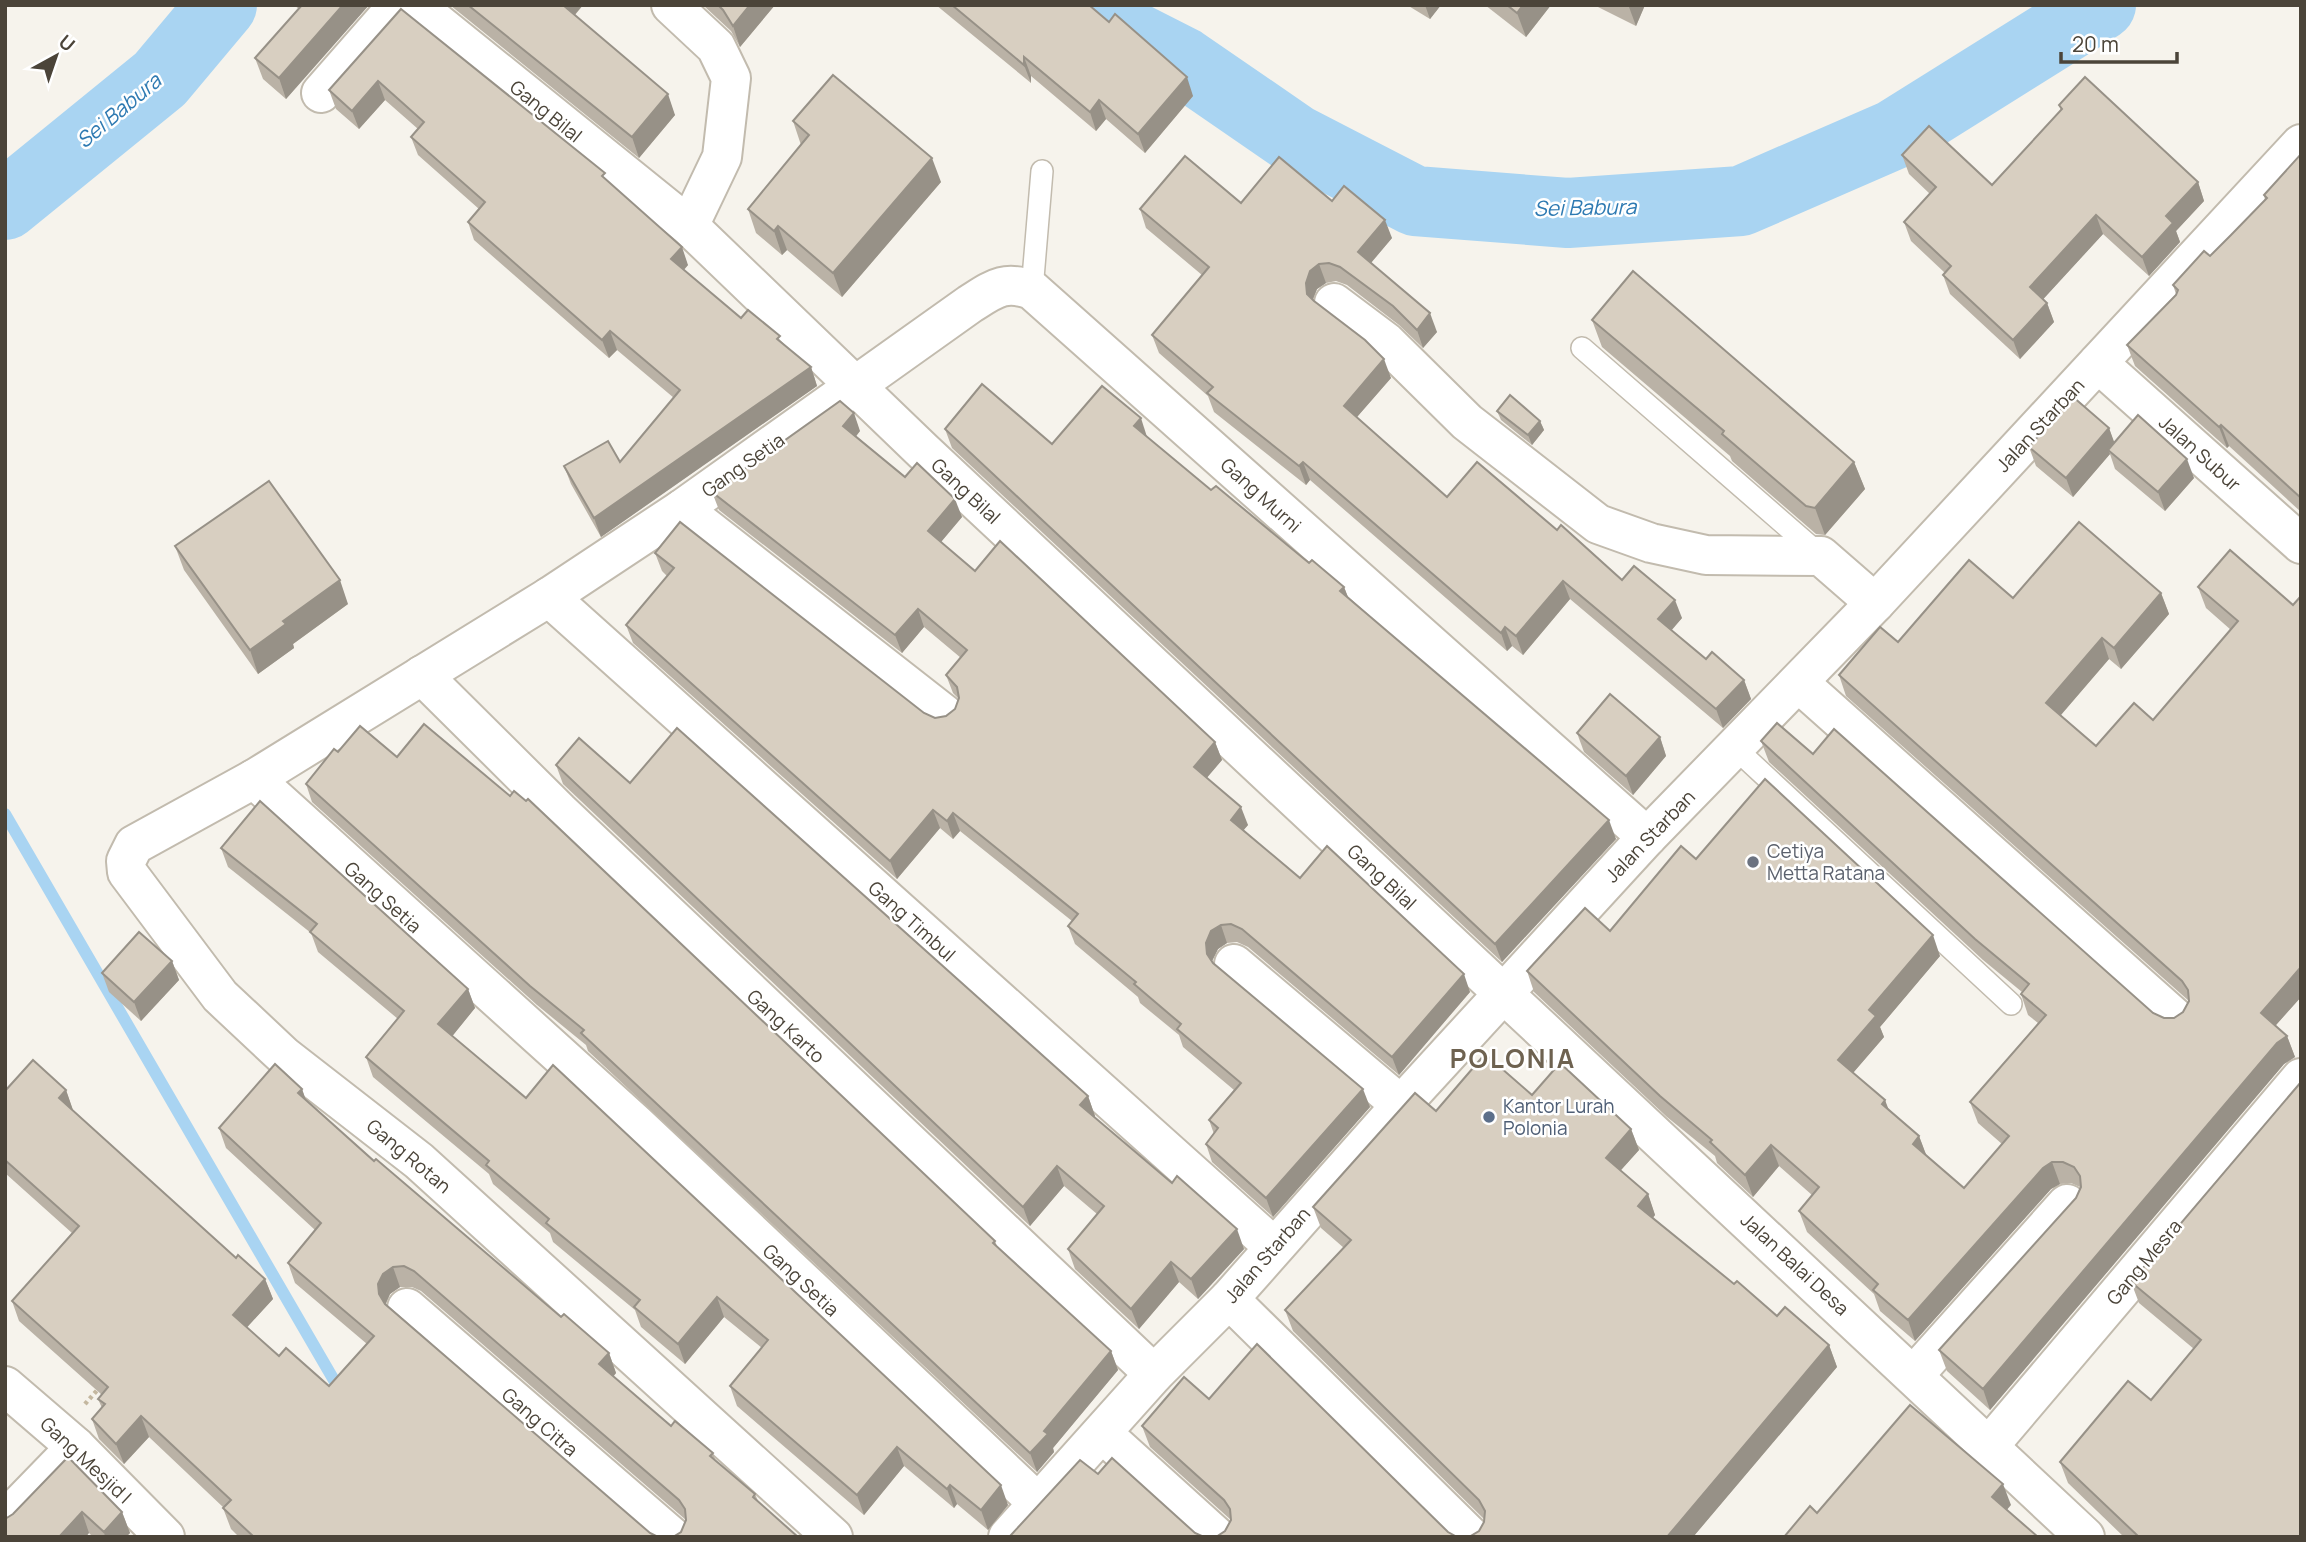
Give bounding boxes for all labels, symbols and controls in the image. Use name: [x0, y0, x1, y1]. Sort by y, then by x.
north arrow: [21, 21, 91, 91]
scale bar: [2061, 21, 2176, 65]
text: U: [53, 29, 81, 57]
text: 20 m: [2072, 30, 2119, 58]
water label: Sei Babura: [70, 66, 168, 154]
street label: Gang Bilal: [504, 74, 588, 148]
water label: Sei Babura: [1533, 192, 1638, 222]
street label: Jalan Starban: [1990, 373, 2090, 477]
street label: Jalan Subur: [2153, 409, 2247, 497]
street label: Gang Setia: [696, 427, 790, 503]
street label: Gang Bilal: [926, 452, 1006, 530]
street label: Gang Murni: [1215, 452, 1307, 538]
street label: Jalan Starban: [1599, 784, 1701, 888]
street label: Gang Bilal: [1342, 838, 1422, 916]
place label: Cetiya Metta Ratana: [1767, 838, 1885, 886]
marker: Cetiya Metta Ratana: [1745, 854, 1761, 870]
street label: Gang Setia: [339, 855, 427, 939]
street label: Gang Timbul: [863, 875, 961, 967]
street label: Gang Karto: [742, 983, 830, 1069]
district label: POLONIA: [1450, 1040, 1576, 1076]
place label: Kantor Lurah Polonia: [1503, 1093, 1615, 1141]
marker: Kantor Lurah Polonia: [1481, 1109, 1497, 1125]
street label: Gang Rotan: [361, 1113, 457, 1199]
street label: Jalan Starban: [1218, 1201, 1316, 1309]
street label: Jalan Balai Desa: [1735, 1207, 1855, 1321]
street label: Gang Mesra: [2101, 1214, 2187, 1310]
street label: Gang Setia: [757, 1238, 845, 1322]
street label: Gang Citra: [496, 1382, 584, 1462]
street label: Gang Mesjid I: [35, 1411, 137, 1509]

